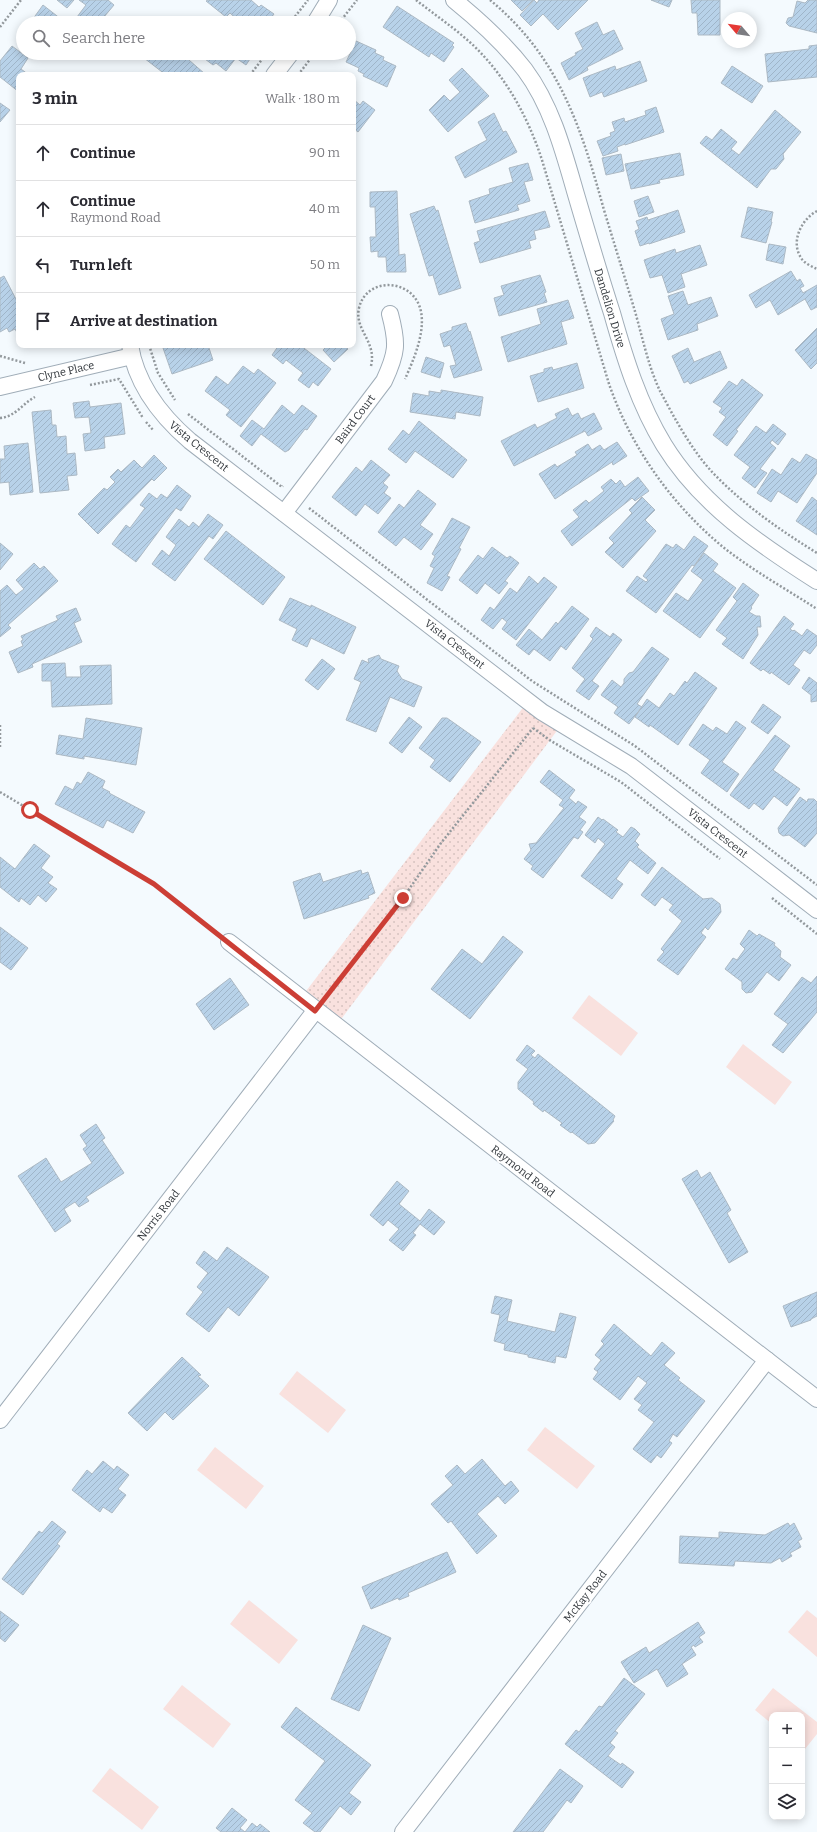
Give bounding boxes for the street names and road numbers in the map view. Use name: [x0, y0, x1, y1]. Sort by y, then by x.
street label: Dandelion Drive: [591, 267, 628, 349]
street label: Clyne Place: [37, 359, 96, 384]
street label: Baird Court: [333, 392, 378, 446]
street label: Vista Crescent: [166, 418, 231, 474]
street label: Vista Crescent: [422, 617, 487, 672]
street label: Vista Crescent: [685, 806, 750, 861]
street label: Raymond Road: [488, 1143, 557, 1200]
street label: Norris Road: [135, 1187, 183, 1243]
street label: McKay Road: [561, 1567, 610, 1625]

